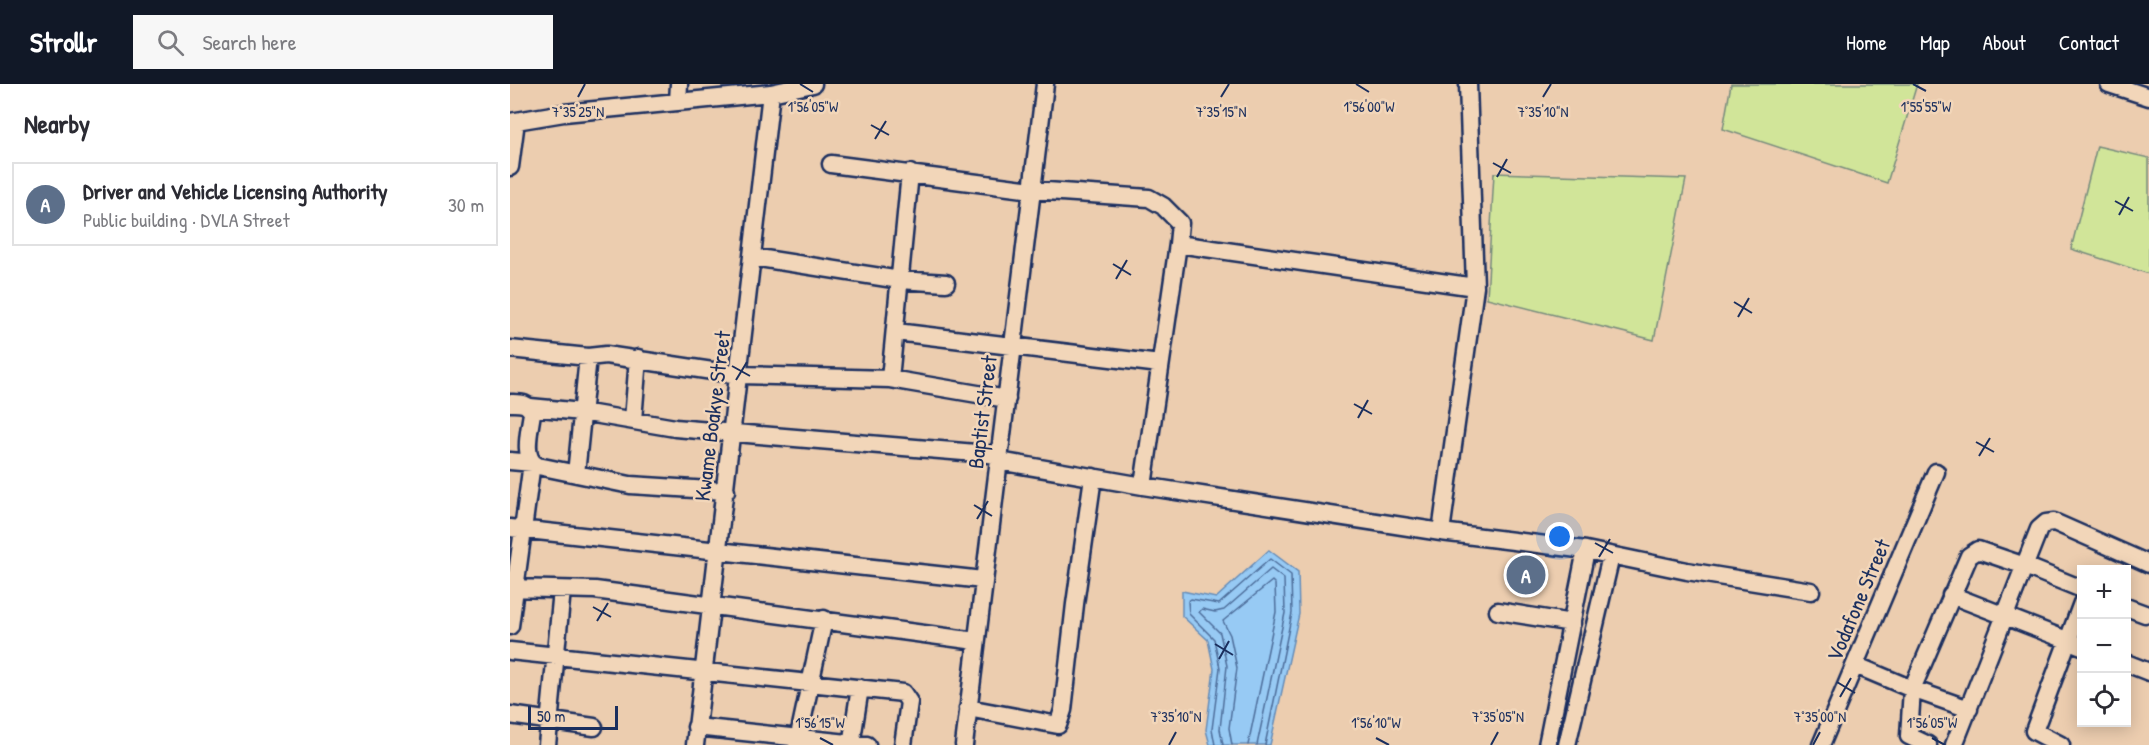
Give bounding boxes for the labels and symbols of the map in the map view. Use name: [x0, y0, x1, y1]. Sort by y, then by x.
text: 1°56'05"W: [788, 96, 839, 117]
text: 1°56'00"W: [1344, 96, 1395, 117]
text: 1°55'55"W: [1901, 96, 1952, 117]
text: 7°35'25"N: [552, 101, 604, 122]
text: 7°35'15"N: [1196, 101, 1246, 122]
text: 7°35'10"N: [1517, 101, 1569, 122]
street label: Kwame Boakye Street: [687, 329, 737, 503]
street label: Baptist Street: [960, 353, 1004, 470]
your location: [1545, 522, 1574, 551]
street label: Vodafone Street: [1819, 534, 1897, 666]
pin: A: [1506, 552, 1546, 598]
scale bar: [528, 703, 618, 730]
text: 7°35'10"N: [1150, 706, 1202, 727]
text: 7°35'05"N: [1472, 706, 1524, 727]
text: 7°35'00"N: [1794, 706, 1846, 727]
text: 1°56'15"W: [795, 712, 845, 733]
text: 1°56'10"W: [1351, 712, 1402, 733]
text: 1°56'05"W: [1907, 712, 1958, 733]

